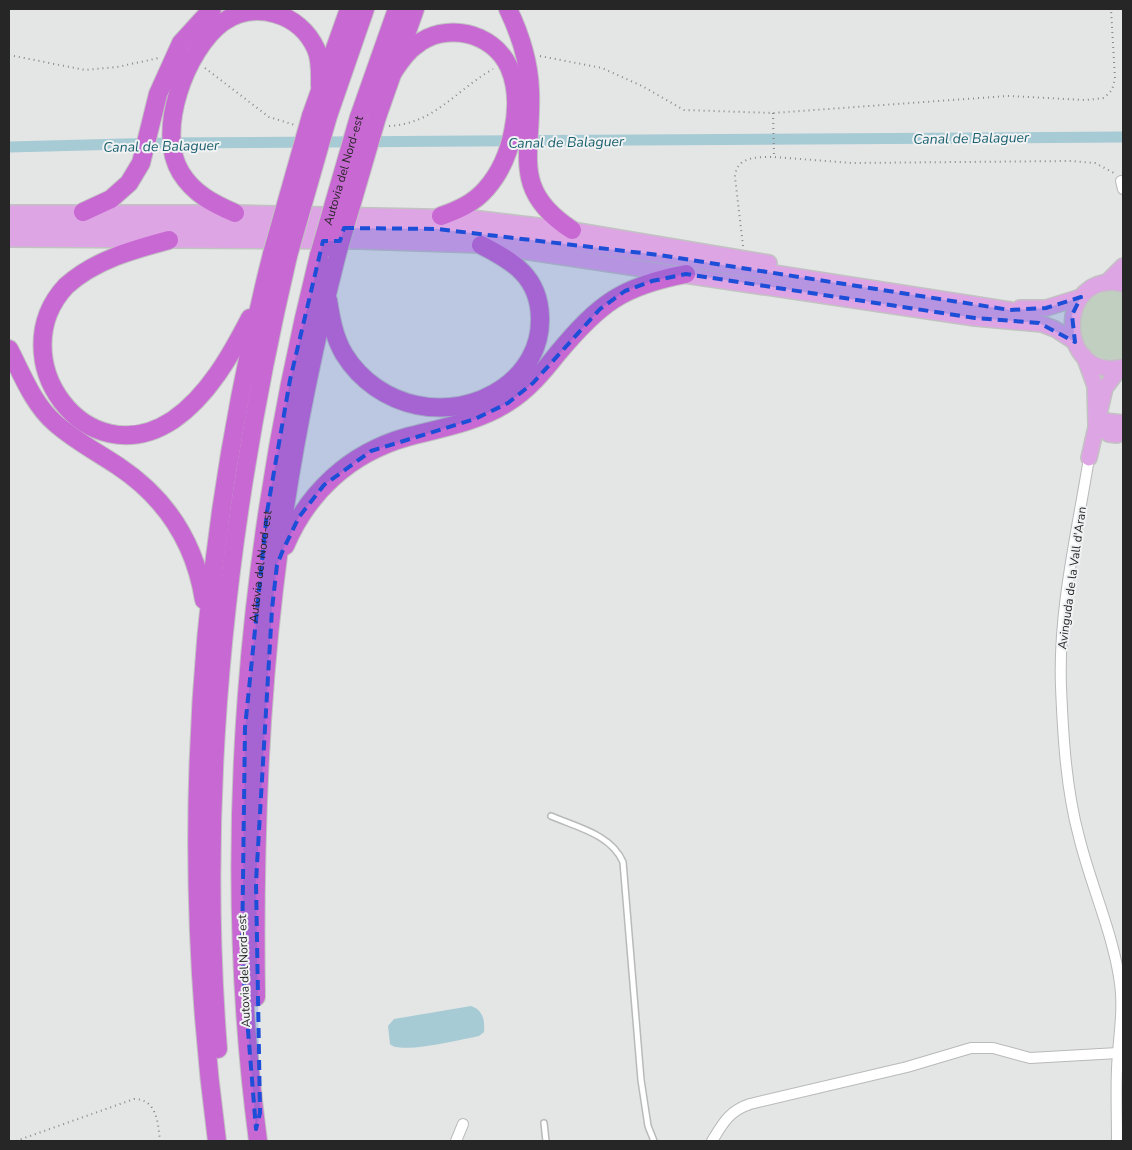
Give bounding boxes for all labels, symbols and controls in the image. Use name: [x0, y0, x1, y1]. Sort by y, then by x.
street label: Autovia del Nord-est: [320, 113, 367, 227]
water label: Canal de Balaguer: [913, 128, 1030, 149]
water label: Canal de Balaguer: [508, 132, 625, 153]
water label: Canal de Balaguer: [103, 136, 220, 157]
street label: Avinguda de la Vall d'Aran: [1054, 506, 1090, 650]
street label: Autovia del Nord-est: [245, 509, 276, 624]
street label: Autovia del Nord-est: [234, 913, 254, 1028]

